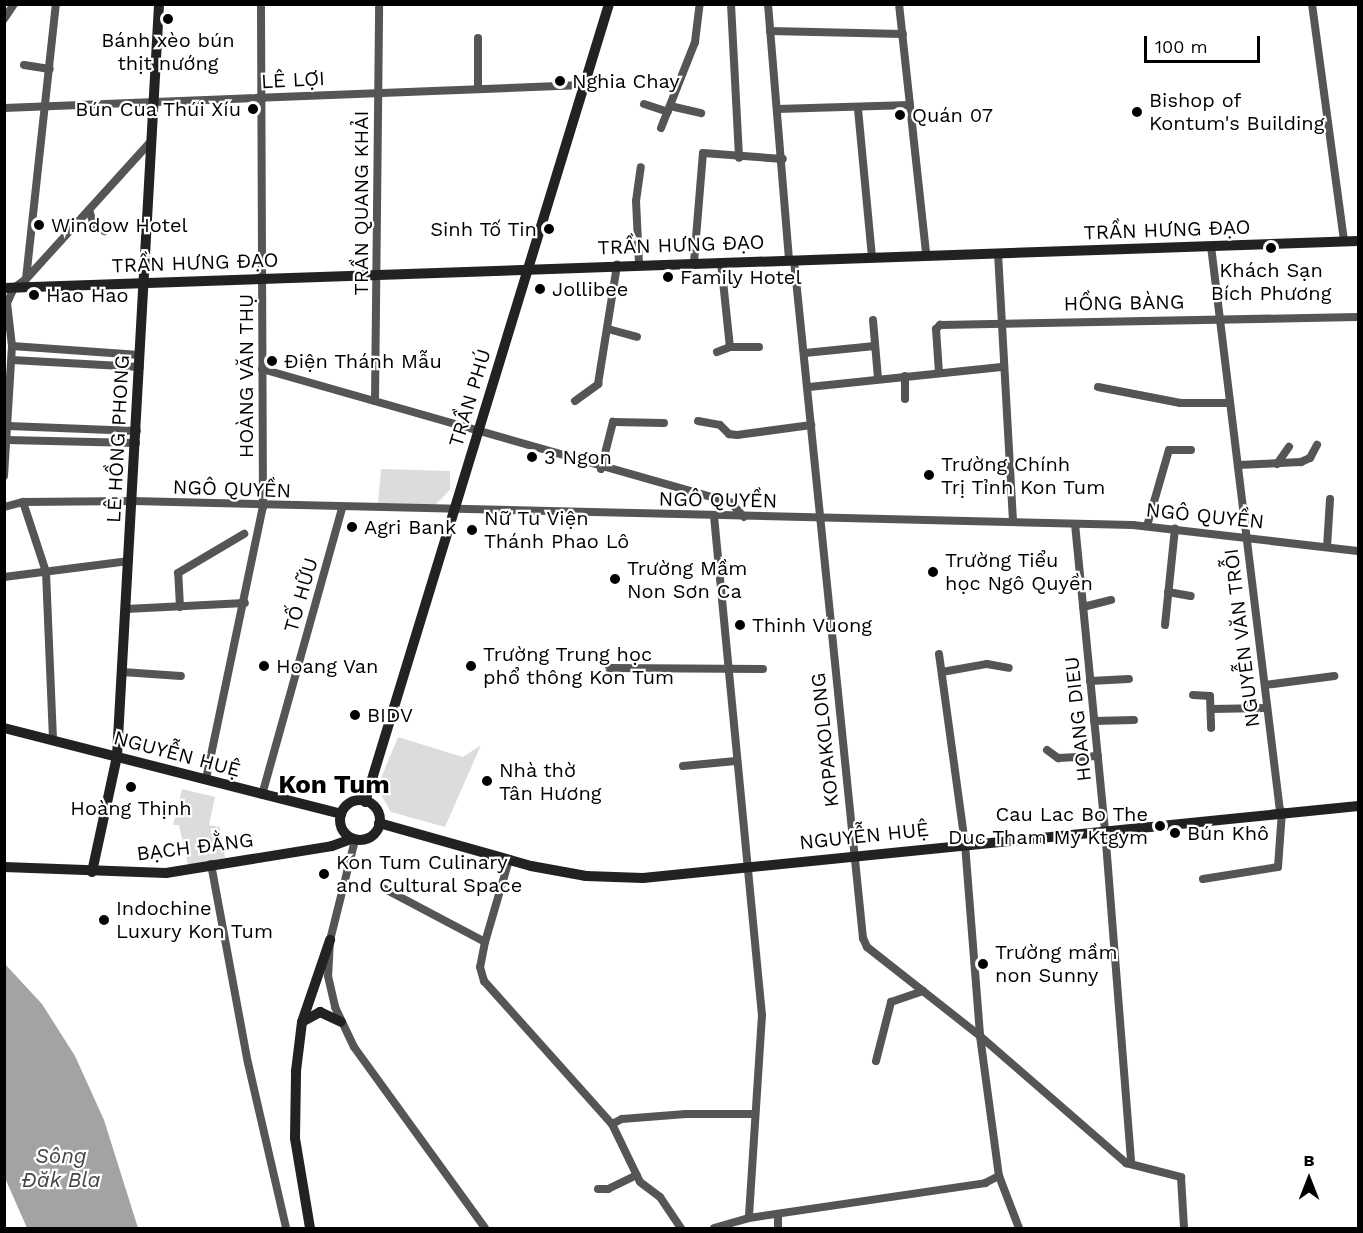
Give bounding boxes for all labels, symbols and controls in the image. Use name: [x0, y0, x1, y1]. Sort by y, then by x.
marker: Bánh xèo bún thịt nướng: [161, 12, 175, 26]
scale bar: [1147, 24, 1262, 62]
place label: Bánh xèo bún thịt nướng: [101, 28, 235, 75]
text: 100 m: [1155, 36, 1208, 57]
street label: LÊ LỢI: [260, 66, 326, 94]
place label: Nghia Chay: [572, 69, 680, 93]
marker: Nghia Chay: [553, 74, 567, 88]
place label: Bishop of Kontum's Building: [1149, 88, 1324, 135]
place label: Bún Cua Thúi Xíu: [74, 97, 241, 121]
marker: Bún Cua Thúi Xíu: [246, 102, 260, 116]
place label: Quán 07: [912, 103, 993, 127]
marker: Bishop of Kontum's Building: [1130, 105, 1144, 119]
marker: Quán 07: [893, 108, 907, 122]
street label: TRẦN QUANG KHẢI: [349, 111, 373, 295]
place label: Window Hotel: [51, 213, 188, 237]
street label: TRẦN HƯNG ĐẠO: [1083, 215, 1251, 245]
place label: Sinh Tố Tin: [429, 217, 537, 241]
marker: Window Hotel: [32, 218, 46, 232]
marker: Sinh Tố Tin: [542, 222, 556, 236]
street label: TRẦN HƯNG ĐẠO: [597, 230, 765, 260]
marker: Khách Sạn Bích Phương: [1264, 241, 1278, 255]
street label: TRẦN HƯNG ĐẠO: [111, 248, 279, 278]
place label: Khách Sạn Bích Phương: [1211, 258, 1331, 305]
place label: Family Hotel: [680, 265, 802, 289]
marker: Family Hotel: [661, 270, 675, 284]
place label: Jollibee: [552, 277, 628, 301]
marker: Jollibee: [533, 282, 547, 296]
place label: Hao Hao: [46, 283, 129, 307]
marker: Hao Hao: [27, 288, 41, 302]
street label: HỒNG BÀNG: [1063, 290, 1185, 316]
street label: HOÀNG VĂN THỤ: [234, 293, 258, 459]
street label: TRẦN PHÚ: [444, 346, 496, 450]
place label: Điện Thánh Mẫu: [284, 349, 442, 373]
street label: LÊ HỒNG PHONG: [102, 354, 134, 524]
marker: Điện Thánh Mẫu: [265, 354, 279, 368]
place label: 3 Ngon: [544, 445, 612, 469]
marker: 3 Ngon: [525, 450, 539, 464]
place label: Trường Chính Trị Tỉnh Kon Tum: [941, 452, 1106, 499]
marker: Trường Chính Trị Tỉnh Kon Tum: [922, 468, 936, 482]
street label: NGÔ QUYỀN: [172, 475, 292, 503]
street label: NGÔ QUYỀN: [659, 487, 777, 513]
street label: NGÔ QUYỀN: [1145, 498, 1265, 534]
place label: Nữ Tu Viện Thánh Phao Lô: [484, 506, 629, 553]
place label: Agri Bank: [364, 515, 456, 539]
marker: Agri Bank: [345, 520, 359, 534]
marker: Nữ Tu Viện Thánh Phao Lô: [465, 523, 479, 537]
street label: NGUYỄN VĂN TRỖI: [1219, 547, 1265, 729]
place label: Trường Tiểu học Ngô Quyền: [945, 548, 1093, 595]
street label: TỐ HỮU: [279, 555, 323, 635]
place label: Trường Mầm Non Sơn Ca: [627, 556, 747, 603]
marker: Trường Tiểu học Ngô Quyền: [926, 565, 940, 579]
marker: Trường Mầm Non Sơn Ca: [608, 572, 622, 586]
place label: Thinh Vuong: [752, 613, 873, 637]
marker: Thinh Vuong: [733, 618, 747, 632]
place label: Trường Trung học phổ thông Kon Tum: [483, 642, 675, 689]
place label: Hoang Van: [276, 654, 379, 678]
street label: HOANG DIEU: [1059, 655, 1097, 783]
marker: Hoang Van: [257, 659, 271, 673]
marker: Trường Trung học phổ thông Kon Tum: [464, 659, 478, 673]
street label: KOPAKOLONG: [806, 672, 844, 808]
place label: BIDV: [367, 703, 413, 727]
marker: BIDV: [348, 708, 362, 722]
street label: NGUYỄN HUỆ: [111, 726, 243, 782]
place label: Nhà thờ Tân Hương: [499, 758, 601, 805]
district label: Kon Tum: [278, 769, 390, 801]
marker: Nhà thờ Tân Hương: [480, 774, 494, 788]
marker: Hoàng Thịnh: [124, 780, 138, 794]
place label: Hoàng Thịnh: [70, 796, 192, 820]
place label: Cau Lac Bo The Duc Tham My Ktgym: [947, 802, 1148, 849]
street label: NGUYỄN HUỆ: [798, 817, 930, 855]
marker: Cau Lac Bo The Duc Tham My Ktgym: [1153, 819, 1167, 833]
place label: Bún Khô: [1187, 821, 1269, 845]
marker: Bún Khô: [1168, 826, 1182, 840]
street label: BẠCH ĐẰNG: [135, 828, 255, 866]
place label: Kon Tum Culinary and Cultural Space: [336, 850, 523, 897]
marker: Kon Tum Culinary and Cultural Space: [317, 867, 331, 881]
place label: Indochine Luxury Kon Tum: [116, 897, 274, 944]
marker: Indochine Luxury Kon Tum: [97, 913, 111, 927]
place label: Trường mầm non Sunny: [995, 940, 1117, 987]
marker: Trường mầm non Sunny: [976, 957, 990, 971]
water label: Sông Đăk Bla: [21, 1143, 101, 1193]
north arrow: [1279, 1149, 1339, 1209]
text: B: [1304, 1151, 1314, 1170]

